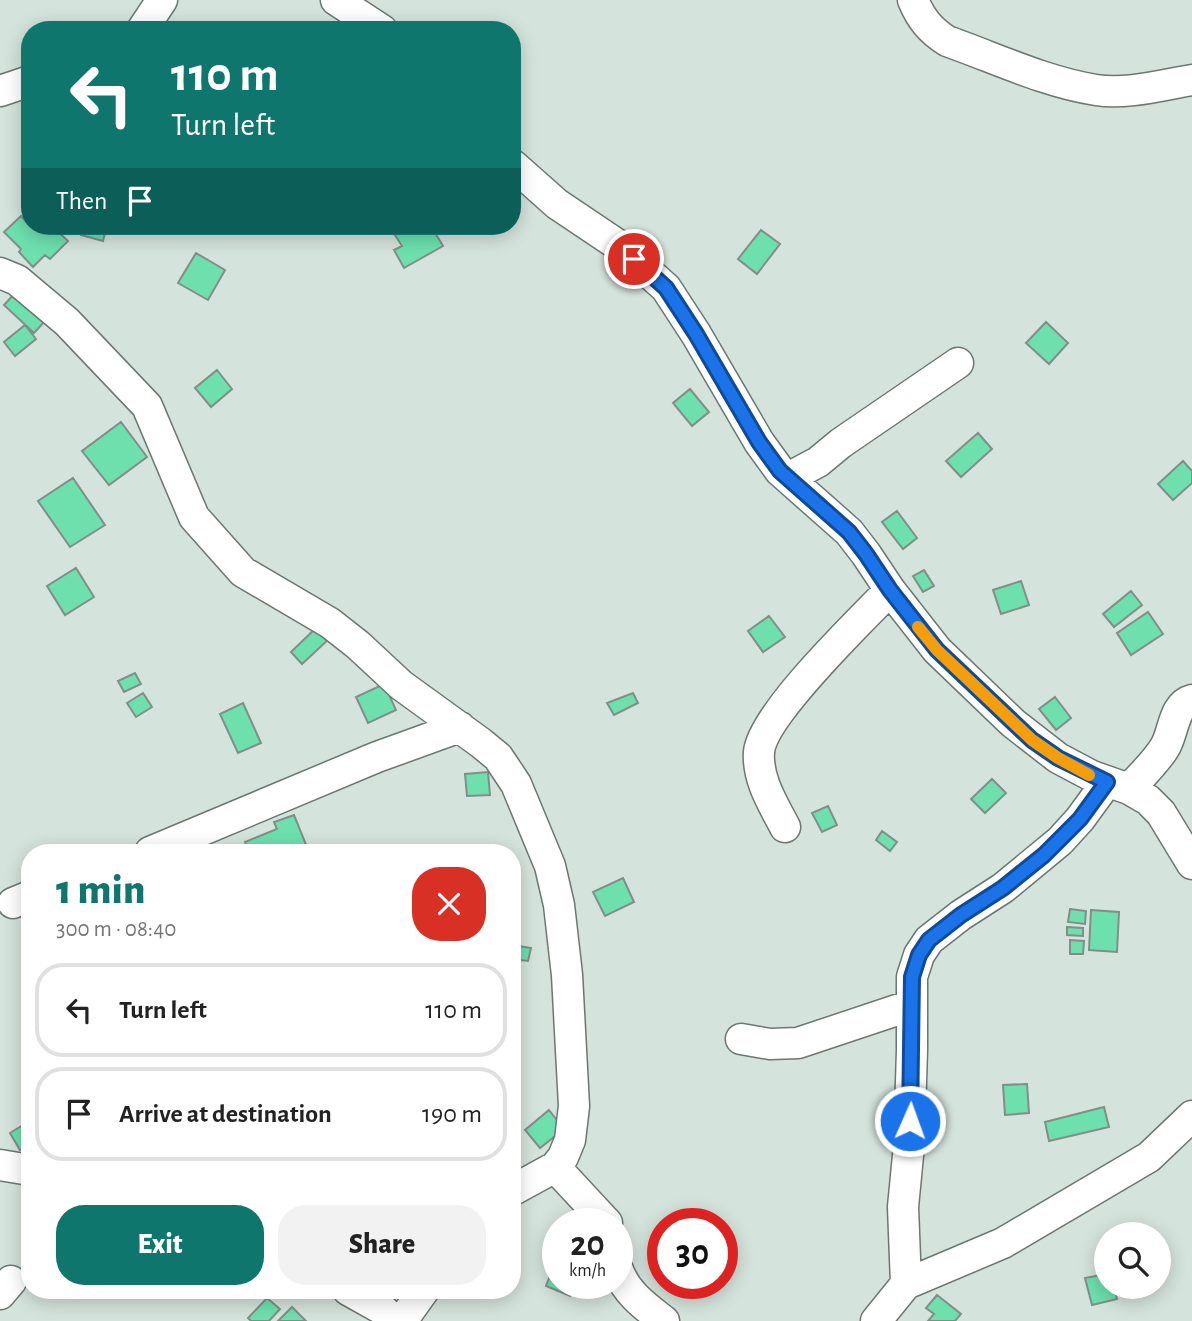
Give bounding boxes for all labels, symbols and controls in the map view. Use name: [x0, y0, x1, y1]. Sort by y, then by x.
icon: left: [56, 49, 147, 140]
text: 110 m: [171, 51, 279, 100]
text: Turn left: [171, 109, 275, 141]
icon: arrive: [121, 182, 159, 220]
text: Then: [56, 188, 107, 214]
pin: [604, 229, 664, 289]
icon: arrive: [615, 240, 653, 278]
button: close: [412, 867, 486, 941]
text: 1 min: [56, 869, 145, 911]
text: 300 m · 08:40: [56, 918, 176, 941]
icon: left: [60, 991, 98, 1029]
text: Turn left: [119, 997, 207, 1023]
text: 110 m: [425, 997, 482, 1023]
position arrow: [873, 1084, 947, 1158]
icon: arrive: [60, 1095, 98, 1133]
text: Arrive at destination: [119, 1101, 332, 1127]
text: 190 m: [422, 1101, 482, 1127]
button: Exit: [56, 1205, 264, 1285]
button: Share: [278, 1205, 486, 1285]
speed limit sign: 30: [647, 1208, 738, 1299]
map controls: [1094, 1222, 1171, 1299]
button: search: [1094, 1222, 1171, 1299]
text: 20: [570, 1227, 605, 1262]
text: km/h: [569, 1262, 606, 1280]

